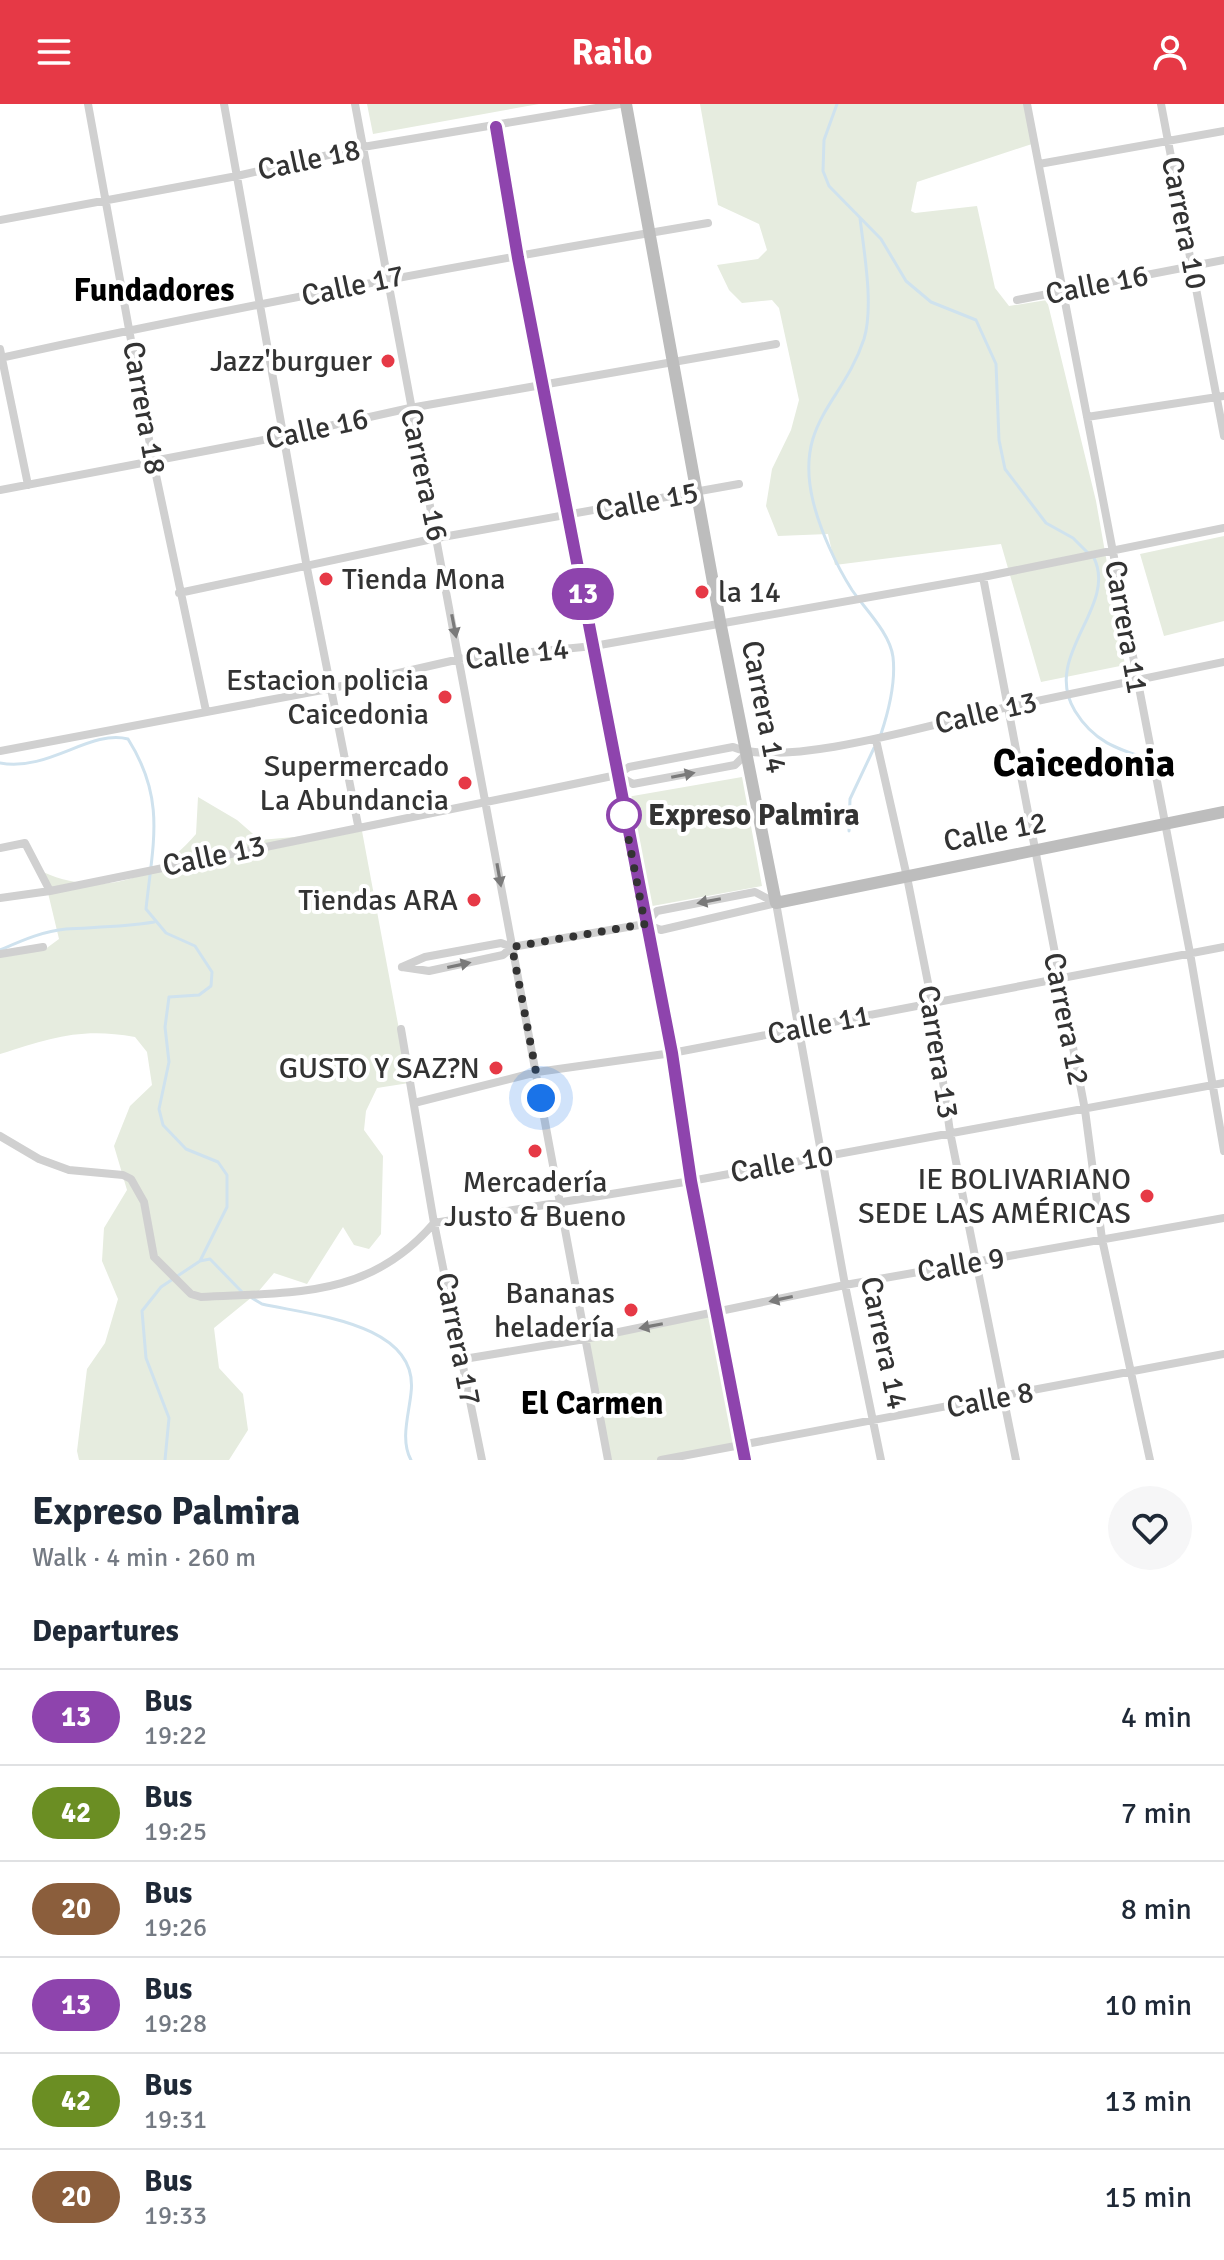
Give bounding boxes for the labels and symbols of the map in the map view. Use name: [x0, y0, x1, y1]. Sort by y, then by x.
street label: Calle 18: [254, 131, 364, 189]
street label: Carrera 10: [1153, 153, 1215, 293]
street label: Calle 17: [298, 257, 408, 315]
street label: Calle 16: [1042, 257, 1152, 313]
district label: Fundadores: [74, 271, 234, 310]
street label: Carrera 18: [114, 338, 174, 478]
place label: Jazz'burguer: [210, 343, 372, 380]
marker: Jazz'burguer: [379, 352, 397, 370]
street label: Calle 16: [262, 400, 372, 458]
street label: Carrera 16: [392, 405, 456, 545]
street label: Calle 15: [592, 474, 702, 530]
street label: Carrera 11: [1096, 557, 1156, 697]
place label: Tienda Mona: [342, 561, 505, 598]
line badge: 13: [547, 568, 619, 620]
marker: Tienda Mona: [317, 570, 335, 588]
place label: la 14: [718, 574, 781, 611]
marker: la 14: [693, 583, 711, 601]
one-way arrow: [448, 614, 460, 639]
street label: Calle 14: [463, 630, 571, 678]
street label: Carrera 14: [733, 637, 795, 777]
place label: Estacion policia Caicedonia: [226, 662, 429, 733]
street label: Calle 13: [931, 683, 1041, 743]
marker: Estacion policia Caicedonia: [436, 688, 454, 706]
district label: Caicedonia: [993, 740, 1175, 787]
place label: Supermercado La Abundancia: [260, 748, 449, 819]
one-way arrow: [671, 768, 696, 780]
marker: Supermercado La Abundancia: [456, 774, 474, 792]
place label: Expreso Palmira: [648, 797, 860, 834]
marker: Expreso Palmira: [607, 798, 641, 832]
street label: Calle 12: [940, 804, 1050, 860]
street label: Calle 13: [159, 827, 269, 885]
one-way arrow: [494, 863, 506, 888]
place label: Tiendas ARA: [298, 882, 458, 919]
marker: Tiendas ARA: [465, 891, 483, 909]
one-way arrow: [696, 895, 721, 908]
street label: Carrera 12: [1035, 949, 1097, 1089]
one-way arrow: [446, 958, 471, 971]
street label: Carrera 13: [909, 983, 967, 1121]
street label: Calle 11: [764, 997, 874, 1053]
place label: GUSTO Y SAZ?N: [279, 1050, 480, 1087]
marker: GUSTO Y SAZ?N: [487, 1059, 505, 1077]
your location: [521, 1078, 561, 1118]
street label: Calle 10: [728, 1137, 836, 1191]
marker: Mercadería Justo & Bueno: [526, 1142, 544, 1160]
place label: IE BOLIVARIANO SEDE LAS AMÉRICAS: [858, 1161, 1131, 1232]
place label: Mercadería Justo & Bueno: [444, 1164, 626, 1235]
marker: IE BOLIVARIANO SEDE LAS AMÉRICAS: [1138, 1187, 1156, 1205]
street label: Calle 9: [914, 1239, 1008, 1291]
street label: Carrera 17: [427, 1269, 489, 1409]
street label: Carrera 14: [852, 1273, 916, 1413]
place label: Bananas heladería: [494, 1275, 615, 1346]
one-way arrow: [768, 1293, 793, 1306]
marker: Bananas heladería: [622, 1301, 640, 1319]
one-way arrow: [638, 1320, 663, 1332]
street label: Calle 8: [943, 1373, 1037, 1427]
district label: El Carmen: [520, 1384, 664, 1423]

